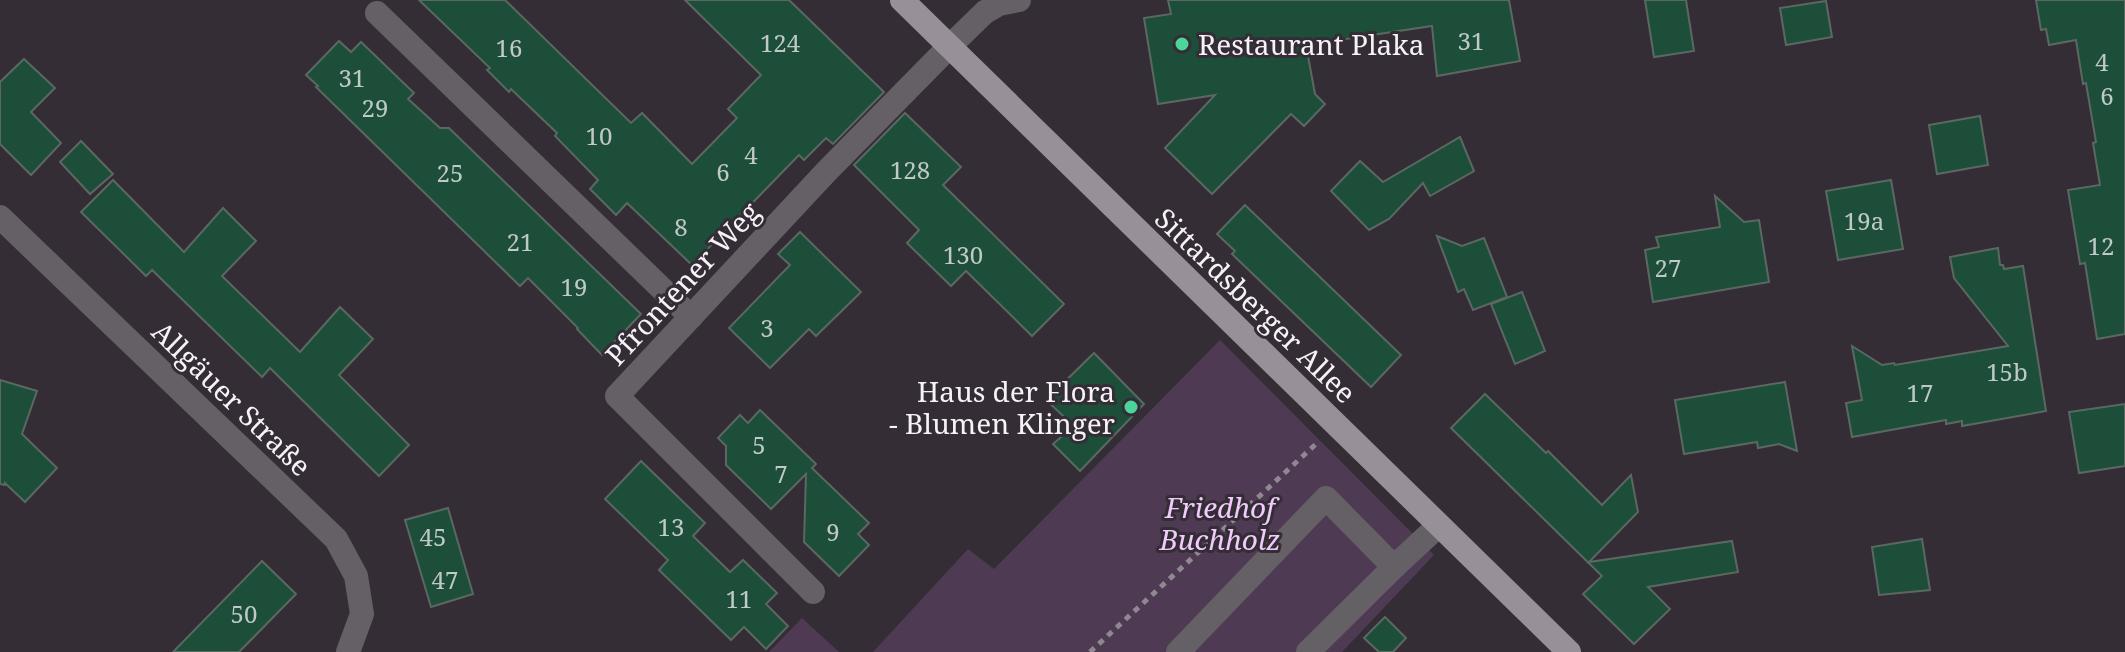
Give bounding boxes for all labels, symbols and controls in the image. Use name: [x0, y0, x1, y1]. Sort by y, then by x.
house number: 31: [1458, 24, 1484, 57]
place label: Restaurant Plaka: [1198, 25, 1424, 63]
house number: 124: [760, 26, 801, 59]
house number: 16: [496, 31, 522, 64]
marker: Restaurant Plaka: [1173, 35, 1191, 53]
house number: 4: [2095, 45, 2109, 78]
house number: 31: [339, 61, 365, 94]
house number: 6: [2100, 79, 2114, 112]
house number: 29: [362, 91, 388, 124]
house number: 10: [586, 119, 612, 152]
house number: 4: [744, 138, 758, 171]
house number: 128: [890, 153, 930, 186]
house number: 6: [716, 155, 730, 188]
house number: 25: [437, 156, 463, 189]
street label: Pfrontener Weg: [596, 193, 768, 373]
street label: Sittardsberger Allee: [1147, 199, 1365, 411]
house number: 19a: [1844, 204, 1884, 237]
house number: 8: [674, 210, 688, 243]
house number: 21: [507, 225, 533, 258]
house number: 12: [2088, 229, 2114, 262]
house number: 130: [943, 238, 983, 271]
house number: 27: [1655, 251, 1681, 284]
house number: 19: [561, 270, 587, 303]
house number: 3: [760, 311, 774, 344]
street label: Allgäuer Straße: [144, 312, 320, 484]
house number: 15b: [1986, 355, 2028, 388]
place label: Haus der Flora - Blumen Klinger: [889, 372, 1115, 442]
house number: 17: [1907, 376, 1933, 409]
marker: Haus der Flora - Blumen Klinger: [1122, 398, 1140, 416]
house number: 5: [752, 428, 766, 461]
house number: 7: [774, 457, 788, 490]
park label: Friedhof Buchholz: [1158, 488, 1281, 558]
house number: 13: [658, 510, 684, 543]
house number: 9: [826, 515, 840, 548]
house number: 45: [420, 520, 446, 553]
house number: 47: [432, 563, 458, 596]
house number: 11: [726, 582, 752, 615]
house number: 50: [231, 597, 257, 630]

